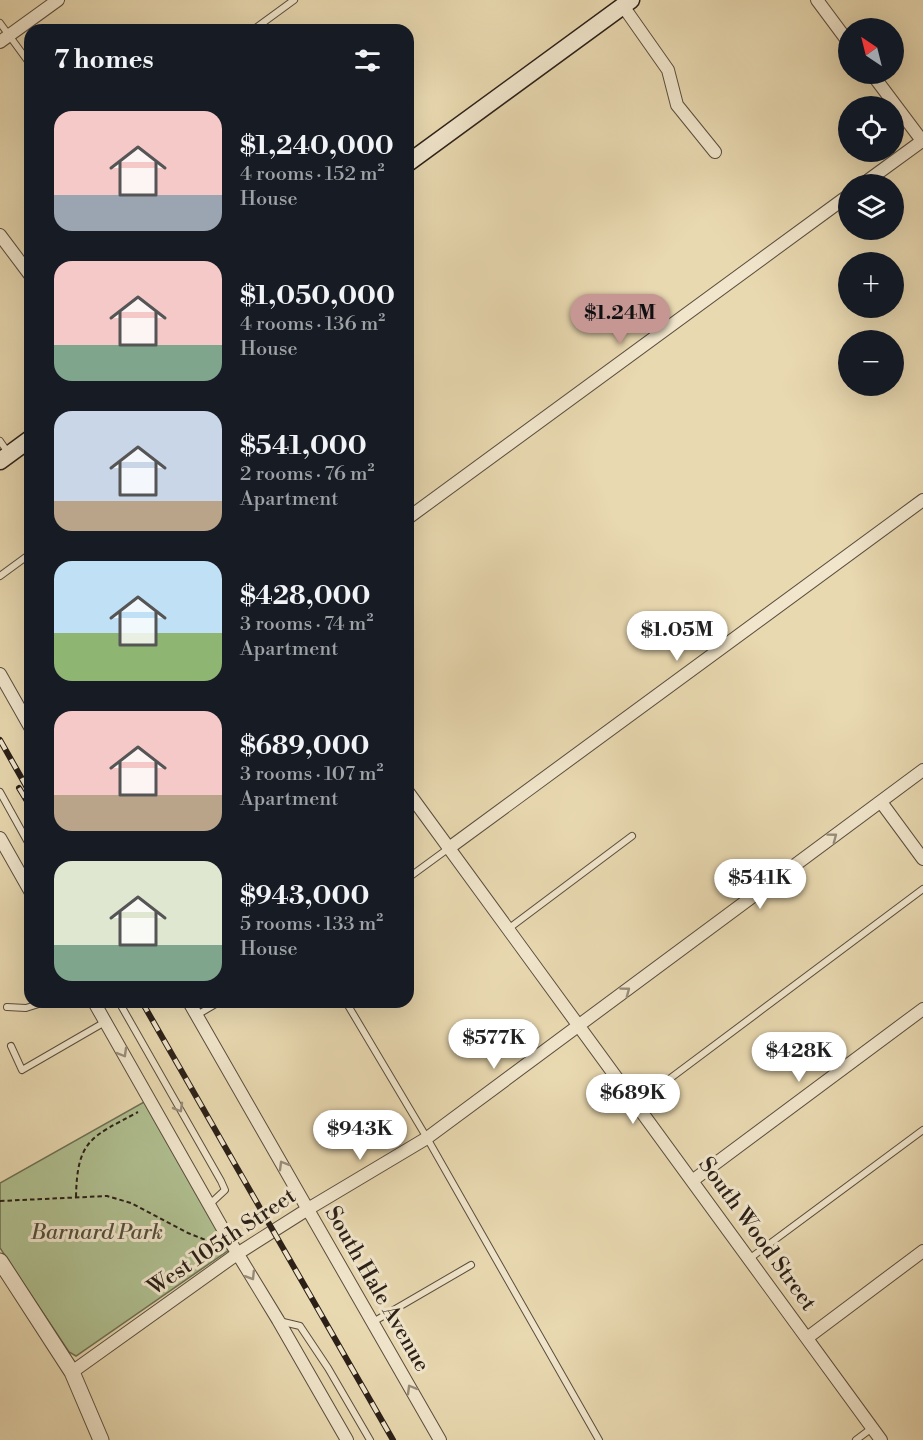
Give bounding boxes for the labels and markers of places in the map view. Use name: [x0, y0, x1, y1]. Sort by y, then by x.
pin: $1.24M: [571, 294, 669, 345]
pin: $1.05M: [628, 611, 726, 662]
pin: $541K: [718, 859, 802, 910]
pin: $577K: [452, 1019, 536, 1070]
pin: $428K: [757, 1032, 841, 1083]
pin: $689K: [591, 1074, 675, 1125]
pin: $943K: [318, 1110, 402, 1161]

